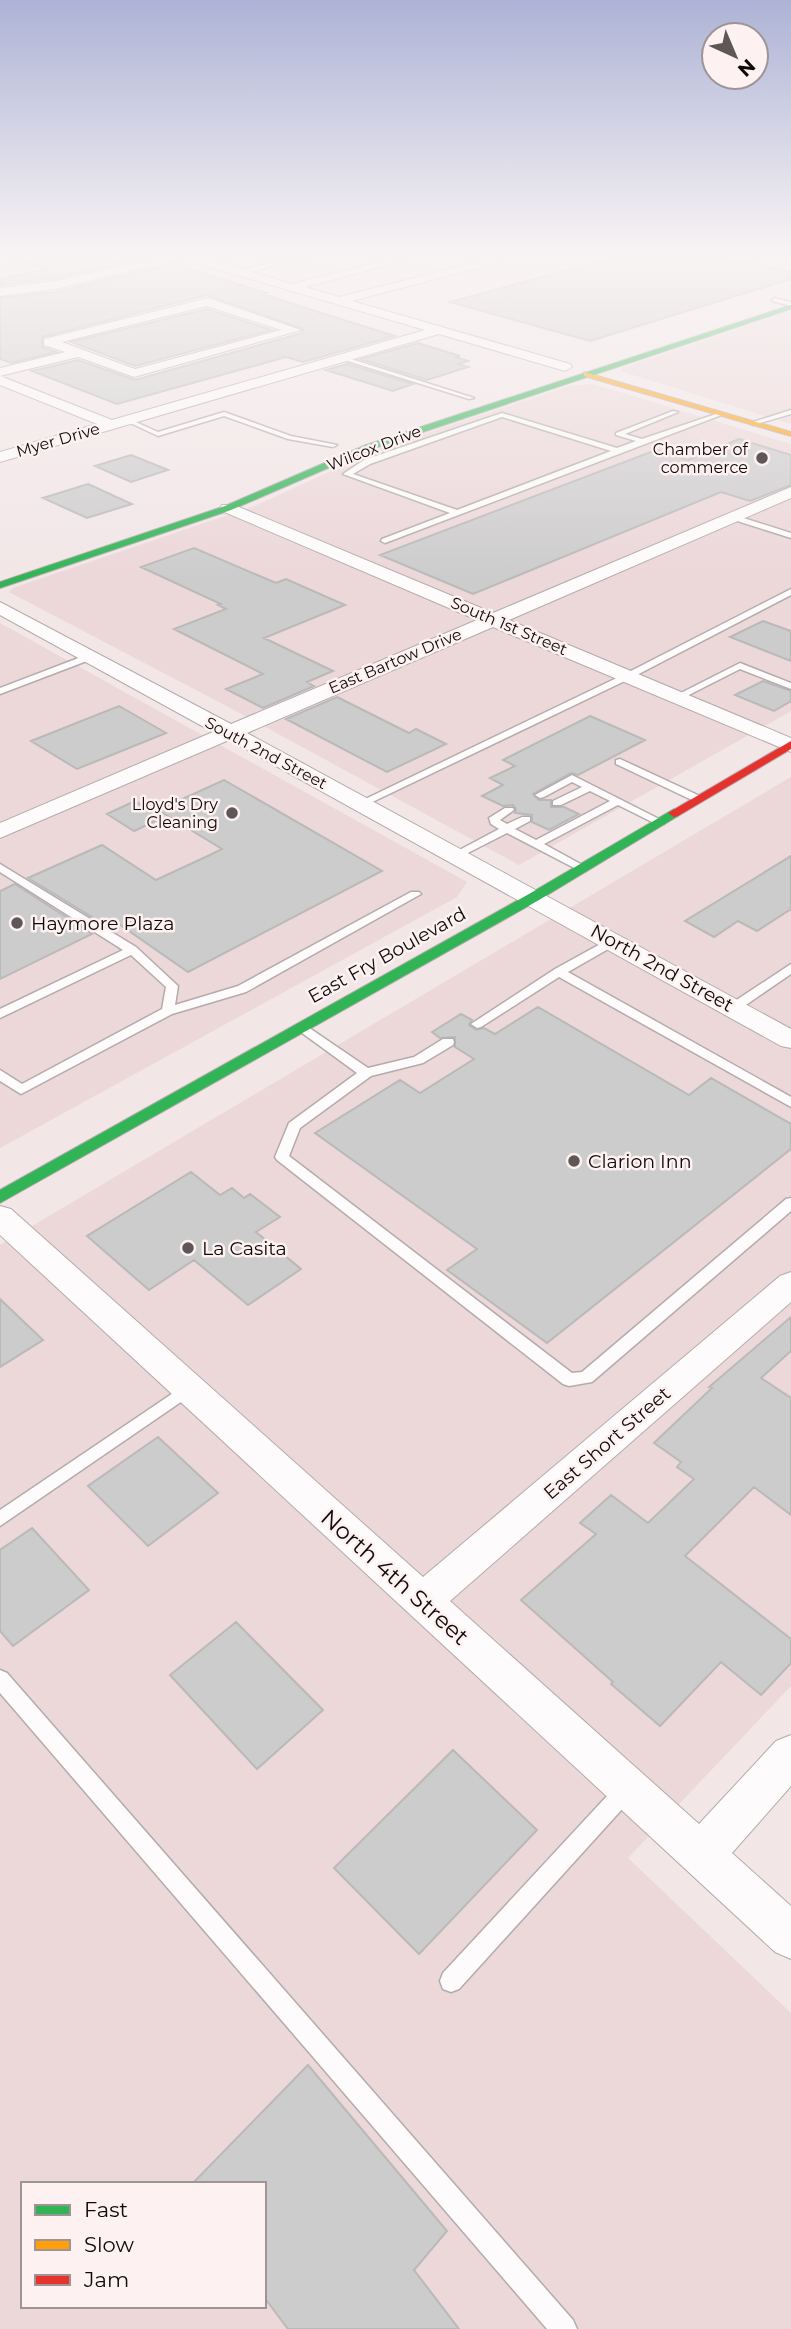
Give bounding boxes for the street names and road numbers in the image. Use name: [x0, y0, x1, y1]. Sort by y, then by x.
street label: Myer Drive: [14, 419, 102, 461]
street label: Wilcox Drive: [324, 421, 424, 475]
street label: South 1st Street: [448, 593, 571, 659]
street label: East Bartow Drive: [326, 624, 464, 698]
street label: South 2nd Street: [202, 713, 331, 793]
street label: East Fry Boulevard: [304, 902, 470, 1008]
street label: North 2nd Street: [587, 919, 738, 1017]
street label: East Short Street: [539, 1382, 675, 1504]
street label: North 4th Street: [315, 1503, 475, 1651]

